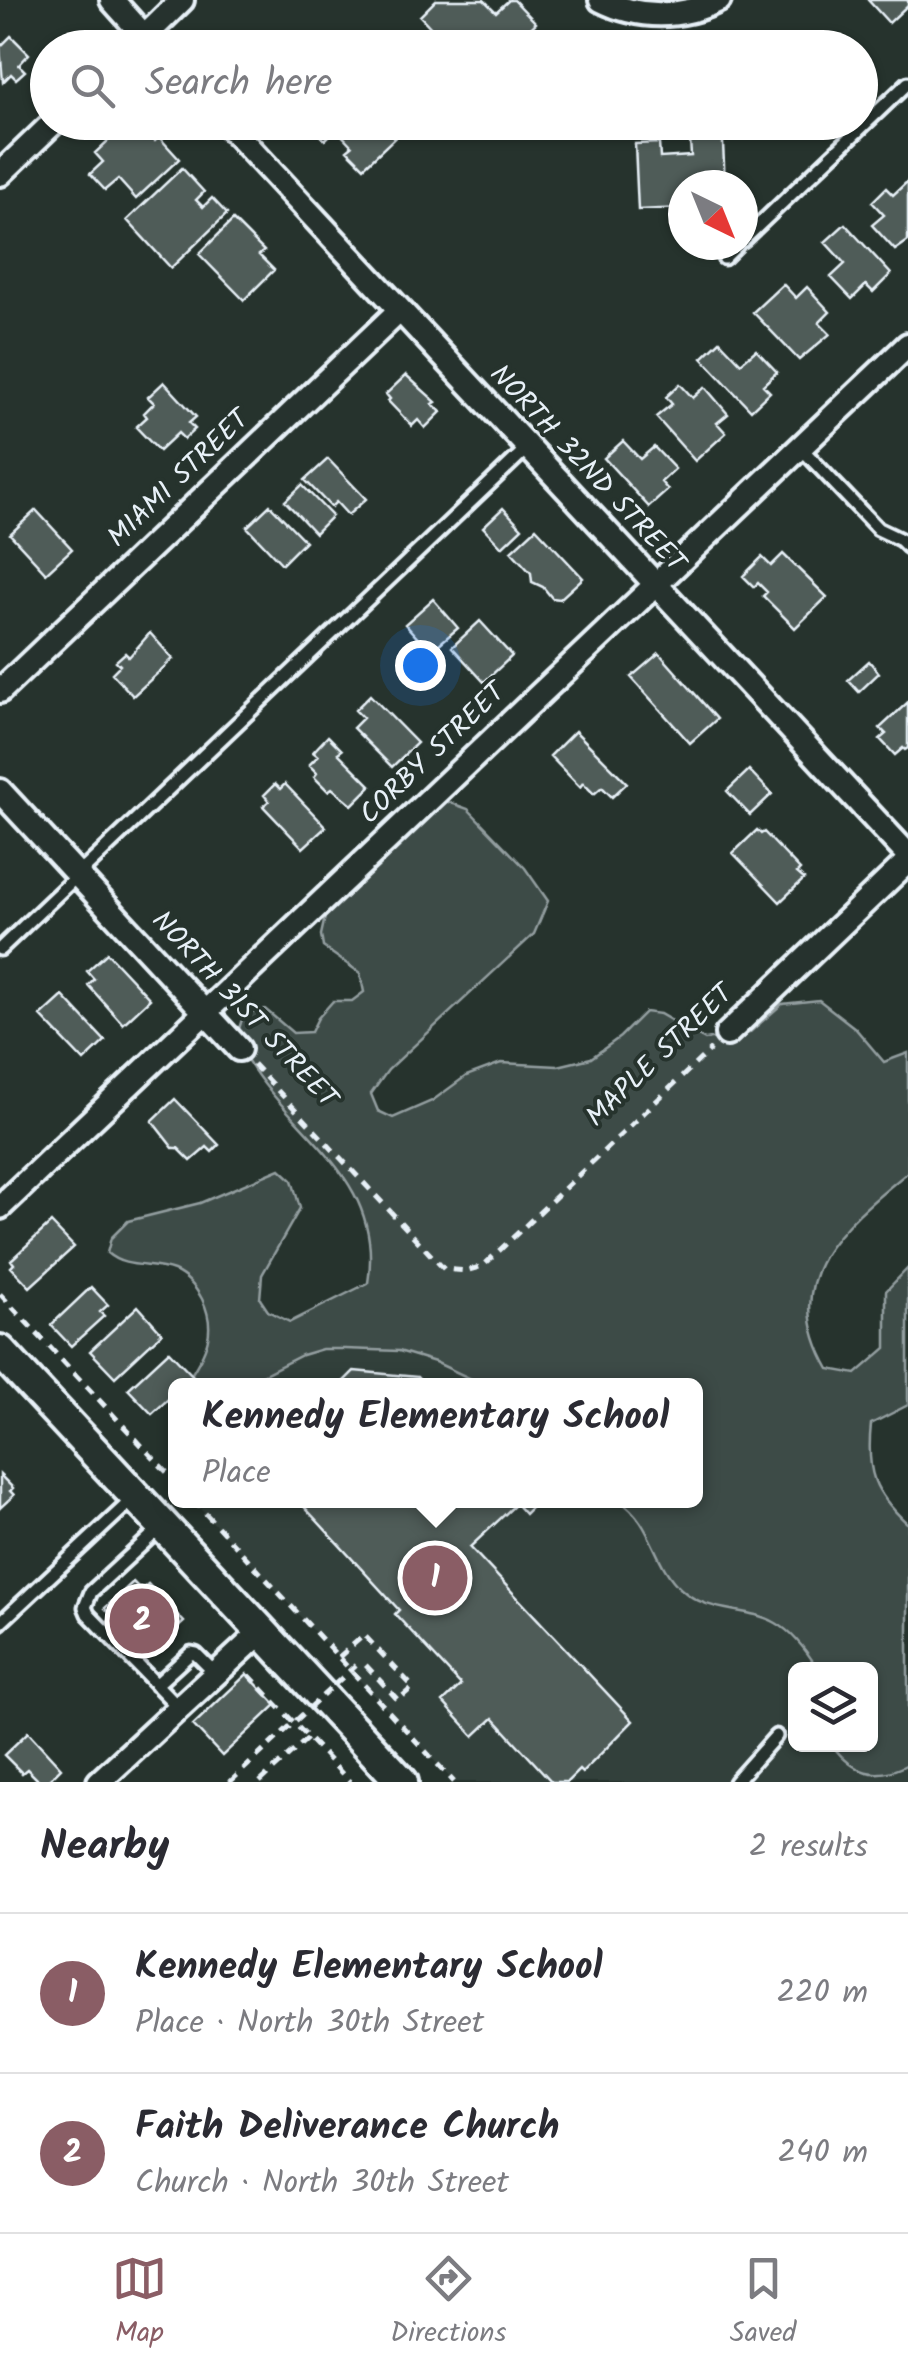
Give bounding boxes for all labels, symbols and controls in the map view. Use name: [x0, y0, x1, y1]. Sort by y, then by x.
search box: [30, 30, 878, 140]
text: Search here: [145, 55, 332, 115]
icon: search: [65, 58, 120, 113]
north arrow: [668, 170, 758, 260]
street label: NORTH 32ND STREET: [478, 354, 698, 585]
street label: MIAMI STREET: [97, 398, 262, 559]
your location: [395, 640, 446, 691]
street label: CORBY STREET: [349, 671, 518, 836]
street label: NORTH 31ST STREET: [140, 901, 350, 1121]
street label: MAPLE STREET: [576, 972, 746, 1139]
popup: [168, 1378, 703, 1508]
text: Kennedy Elementary School: [202, 1388, 669, 1448]
text: Place: [202, 1448, 271, 1499]
pin: 1: [402, 1540, 468, 1616]
pin: 2: [110, 1584, 174, 1658]
map controls: [788, 1662, 878, 1752]
button: layers: [788, 1662, 878, 1752]
text: Nearby: [40, 1814, 169, 1881]
text: 2 results: [749, 1822, 868, 1873]
text: Kennedy Elementary School: [135, 1938, 603, 1998]
text: 1: [68, 1968, 77, 2019]
text: 220 m: [777, 1968, 868, 2019]
text: Place · North 30th Street: [135, 1998, 484, 2049]
text: Faith Deliverance Church: [135, 2098, 559, 2158]
text: 2: [63, 2128, 82, 2179]
text: 240 m: [777, 2128, 868, 2179]
text: Church · North 30th Street: [135, 2158, 509, 2209]
tab: Map: [112, 2251, 167, 2356]
tab: Directions: [390, 2251, 506, 2356]
tab: Saved: [730, 2251, 796, 2356]

